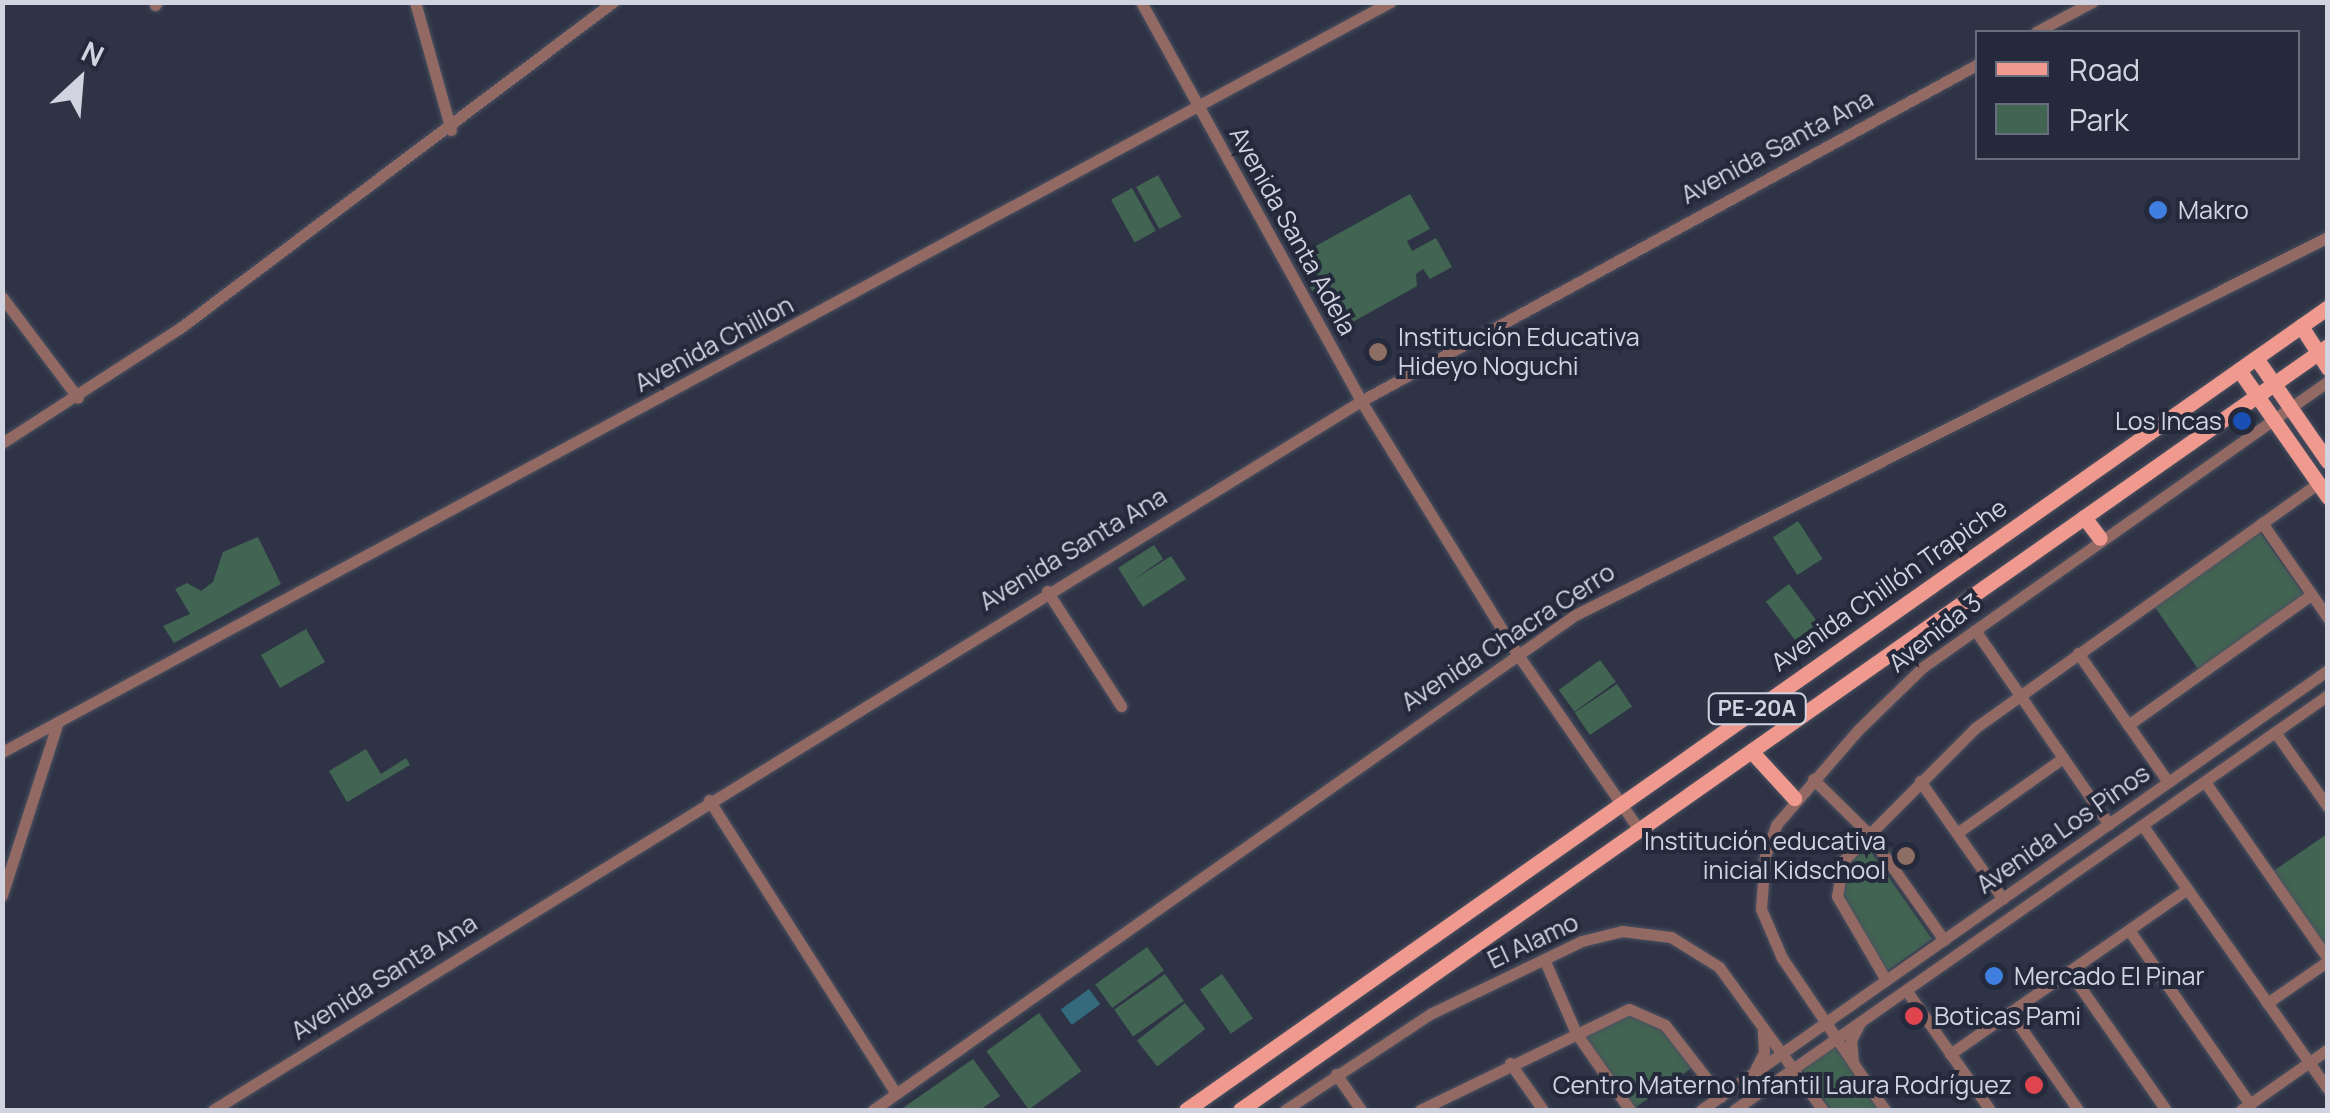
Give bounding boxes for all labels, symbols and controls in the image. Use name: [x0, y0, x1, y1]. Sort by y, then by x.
north arrow: [30, 30, 130, 130]
legend: [1975, 30, 2300, 160]
text: N: [76, 32, 111, 75]
text: Road: [2069, 49, 2140, 90]
street label: Avenida Santa Ana: [1676, 84, 1878, 210]
text: Park: [2069, 99, 2129, 140]
street label: Avenida Santa Adela: [1223, 122, 1363, 340]
place label: Makro: [2178, 195, 2249, 225]
marker: Makro: [2147, 199, 2169, 221]
street label: Avenida Chillon: [629, 290, 799, 398]
place label: Institución Educativa Hideyo Noguchi: [1398, 323, 1640, 382]
marker: Institución Educativa Hideyo Noguchi: [1367, 341, 1389, 363]
place label: Los Incas: [2115, 406, 2222, 436]
marker: Los Incas: [2231, 410, 2253, 432]
street label: Avenida Santa Ana: [974, 481, 1172, 617]
street label: Avenida Chillón Trapiche: [1765, 492, 2013, 678]
street label: Avenida Chacra Cerro: [1396, 557, 1620, 717]
street label: Avenida 3: [1883, 587, 1987, 679]
road number: PE-20A: [1707, 692, 1807, 726]
street label: Avenida Los Pinos: [1971, 758, 2155, 900]
place label: Institución educativa inicial Kidschool: [1644, 827, 1886, 886]
marker: Institución educativa inicial Kidschool: [1895, 845, 1917, 867]
street label: El Alamo: [1483, 907, 1583, 975]
street label: Avenida Santa Ana: [286, 908, 482, 1046]
place label: Mercado El Pinar: [2014, 961, 2204, 991]
marker: Mercado El Pinar: [1983, 965, 2005, 987]
place label: Boticas Pami: [1934, 1001, 2081, 1031]
marker: Boticas Pami: [1903, 1005, 1925, 1027]
place label: Centro Materno Infantil Laura Rodríguez: [1553, 1070, 2012, 1100]
marker: Centro Materno Infantil Laura Rodríguez: [2021, 1072, 2047, 1098]

